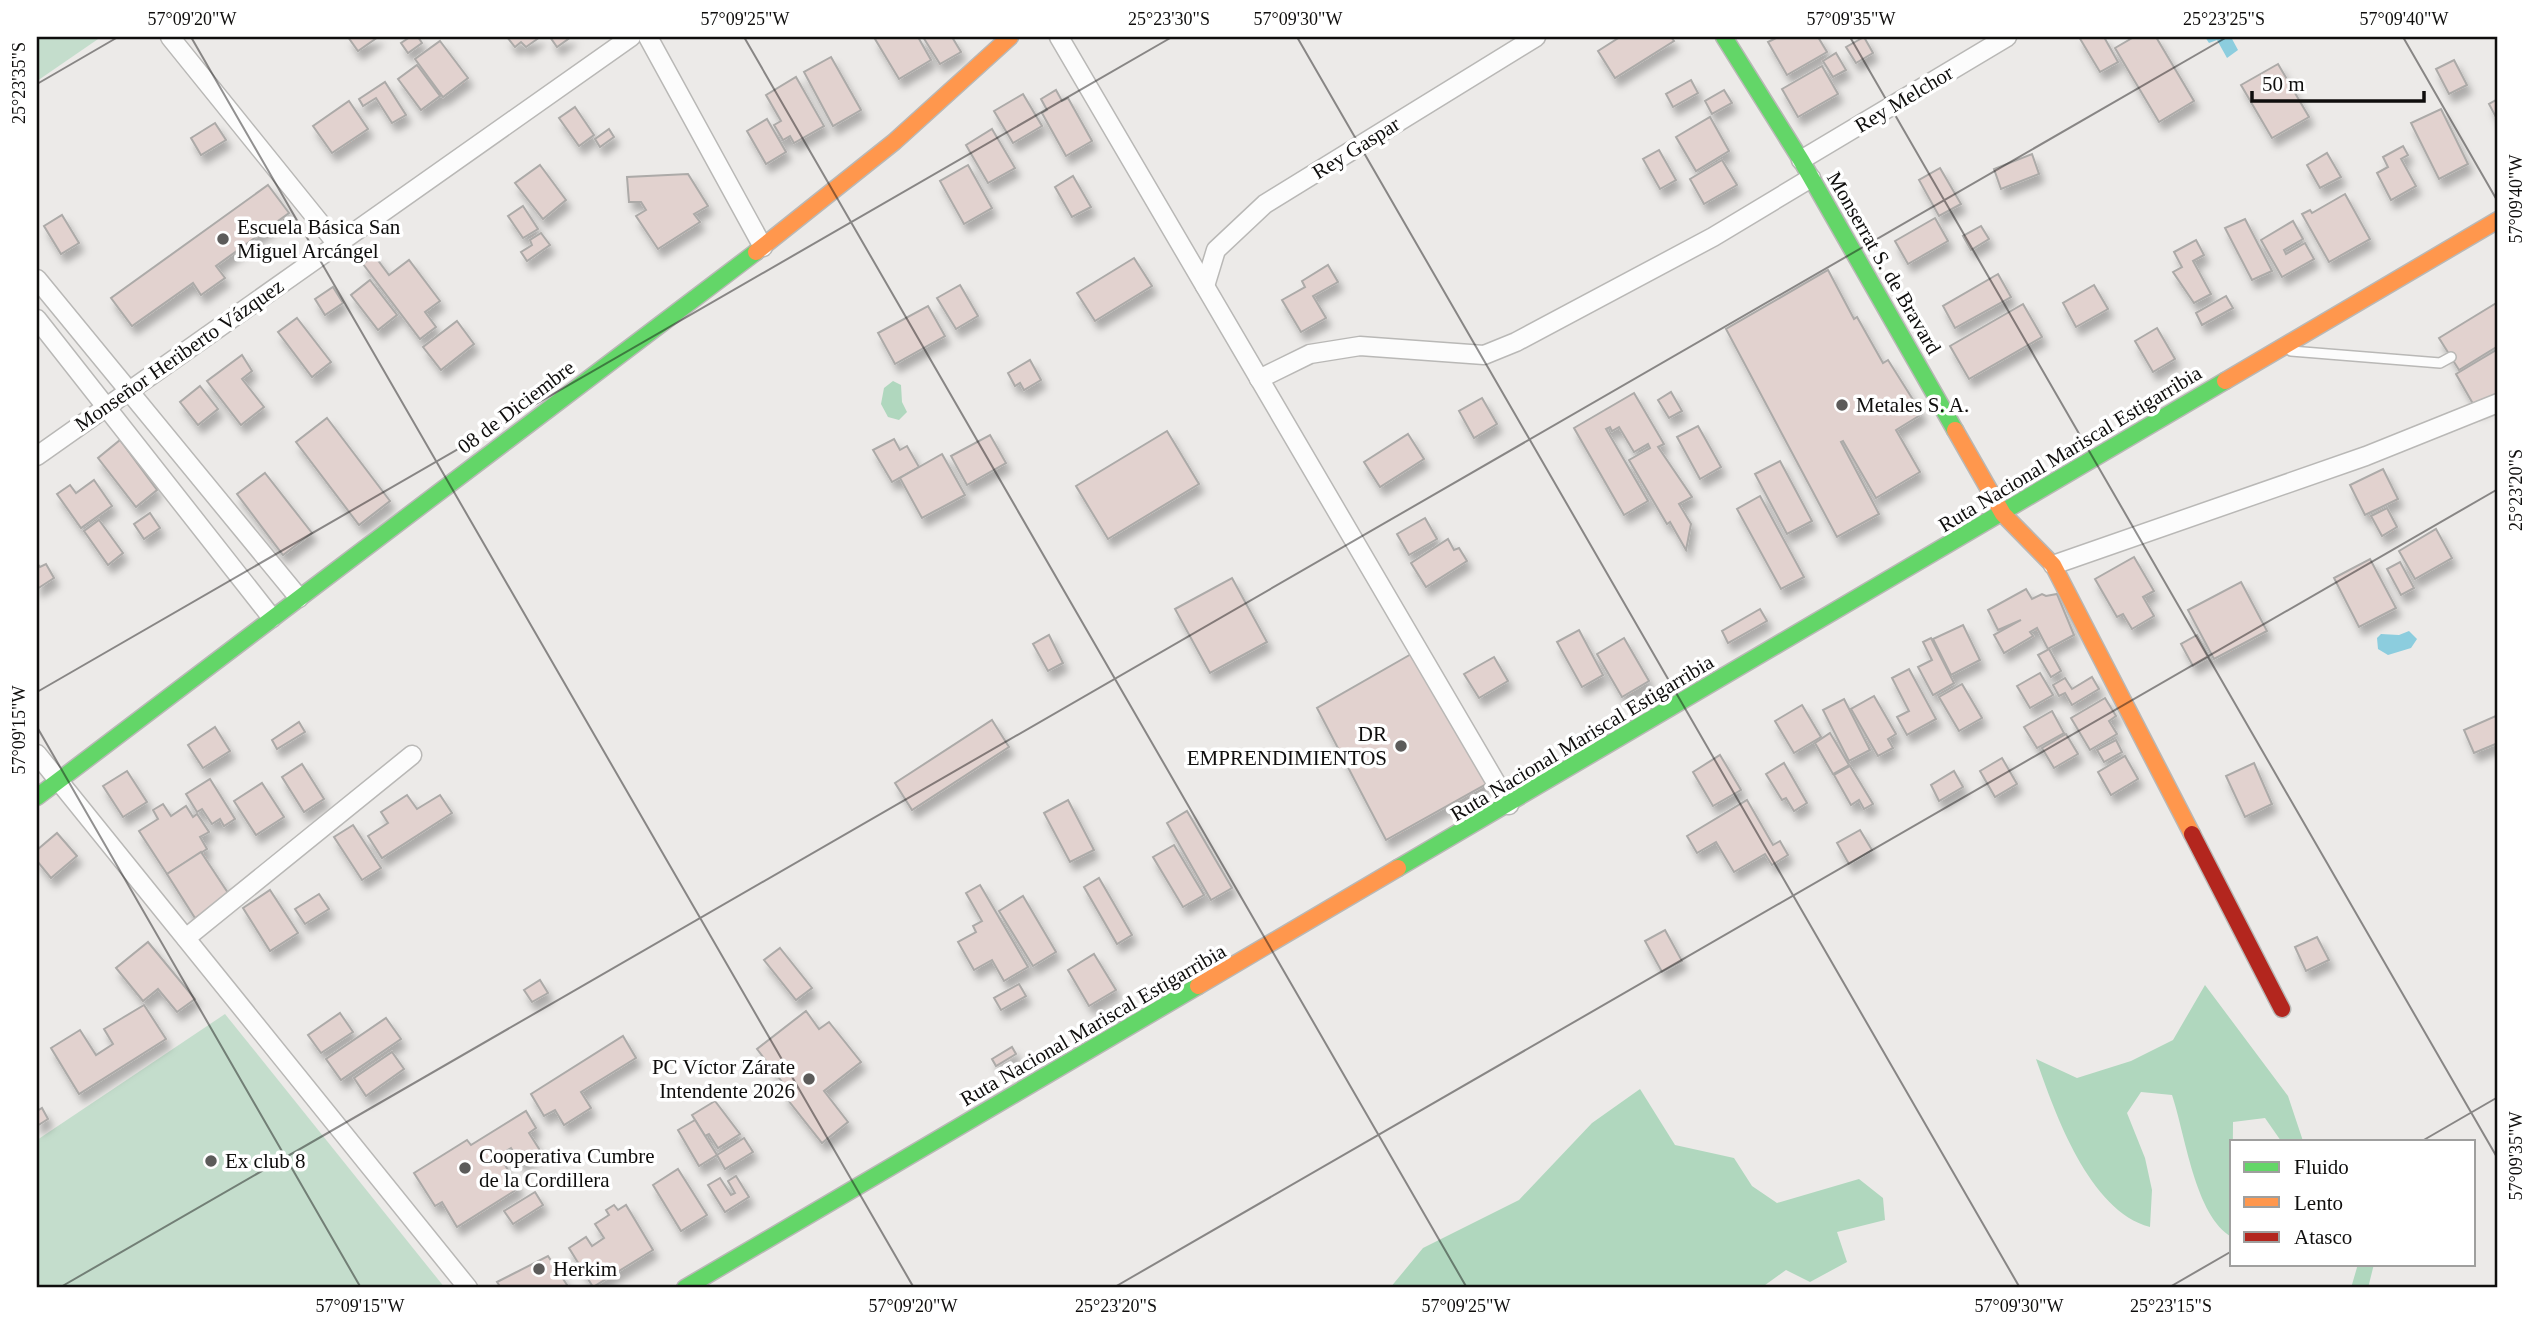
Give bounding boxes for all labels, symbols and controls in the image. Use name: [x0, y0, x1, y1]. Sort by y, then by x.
text: 57°09'20"W: [148, 9, 236, 29]
text: 57°09'25"W: [701, 9, 789, 29]
text: 25°23'30"S: [1128, 9, 1210, 29]
text: 57°09'30"W: [1254, 9, 1342, 29]
text: 57°09'35"W: [1807, 9, 1895, 29]
text: 25°23'25"S: [2183, 9, 2265, 29]
text: 57°09'40"W: [2360, 9, 2448, 29]
text: 25°23'35"S: [9, 42, 29, 124]
street label: Rey Melchor: [1851, 60, 1957, 138]
scale bar: [2252, 60, 2423, 104]
text: 50 m: [2262, 72, 2305, 96]
street label: Rey Gaspar: [1308, 112, 1404, 184]
text: 57°09'40"W: [2506, 155, 2526, 243]
street label: Monserrat S. de Bravard: [1822, 168, 1946, 359]
place label: Escuela Básica San Miguel Arcángel: [237, 215, 401, 263]
marker: Escuela Básica San Miguel Arcángel: [215, 231, 231, 247]
street label: Monseñor Heriberto Vázquez: [70, 274, 288, 436]
street label: 08 de Diciembre: [453, 355, 579, 459]
street label: Ruta Nacional Mariscal Estigarribia: [1934, 360, 2206, 537]
place label: Metales S. A.: [1856, 393, 1969, 417]
marker: Metales S. A.: [1834, 397, 1850, 413]
text: 25°23'20"S: [2506, 449, 2526, 531]
street label: Ruta Nacional Mariscal Estigarribia: [1446, 649, 1718, 826]
text: 57°09'15"W: [9, 686, 29, 774]
place label: DR EMPRENDIMIENTOS: [1187, 722, 1387, 770]
marker: DR EMPRENDIMIENTOS: [1393, 738, 1409, 754]
street label: Ruta Nacional Mariscal Estigarribia: [956, 939, 1231, 1111]
place label: PC Víctor Zárate Intendente 2026: [652, 1055, 795, 1103]
marker: PC Víctor Zárate Intendente 2026: [801, 1071, 817, 1087]
text: 57°09'35"W: [2506, 1112, 2526, 1200]
legend: [2230, 1140, 2476, 1266]
place label: Cooperativa Cumbre de la Cordillera: [479, 1144, 655, 1192]
place label: Ex club 8: [225, 1149, 305, 1173]
marker: Ex club 8: [203, 1153, 219, 1169]
text: Fluido: [2294, 1155, 2349, 1179]
marker: Cooperativa Cumbre de la Cordillera: [457, 1160, 473, 1176]
text: Lento: [2294, 1191, 2343, 1215]
text: Atasco: [2294, 1225, 2352, 1249]
place label: Herkim: [553, 1257, 617, 1281]
marker: Herkim: [531, 1261, 547, 1277]
text: 57°09'15"W: [316, 1296, 404, 1316]
text: 57°09'20"W: [869, 1296, 957, 1316]
text: 25°23'20"S: [1075, 1296, 1157, 1316]
text: 57°09'25"W: [1422, 1296, 1510, 1316]
text: 57°09'30"W: [1975, 1296, 2063, 1316]
text: 25°23'15"S: [2130, 1296, 2212, 1316]

